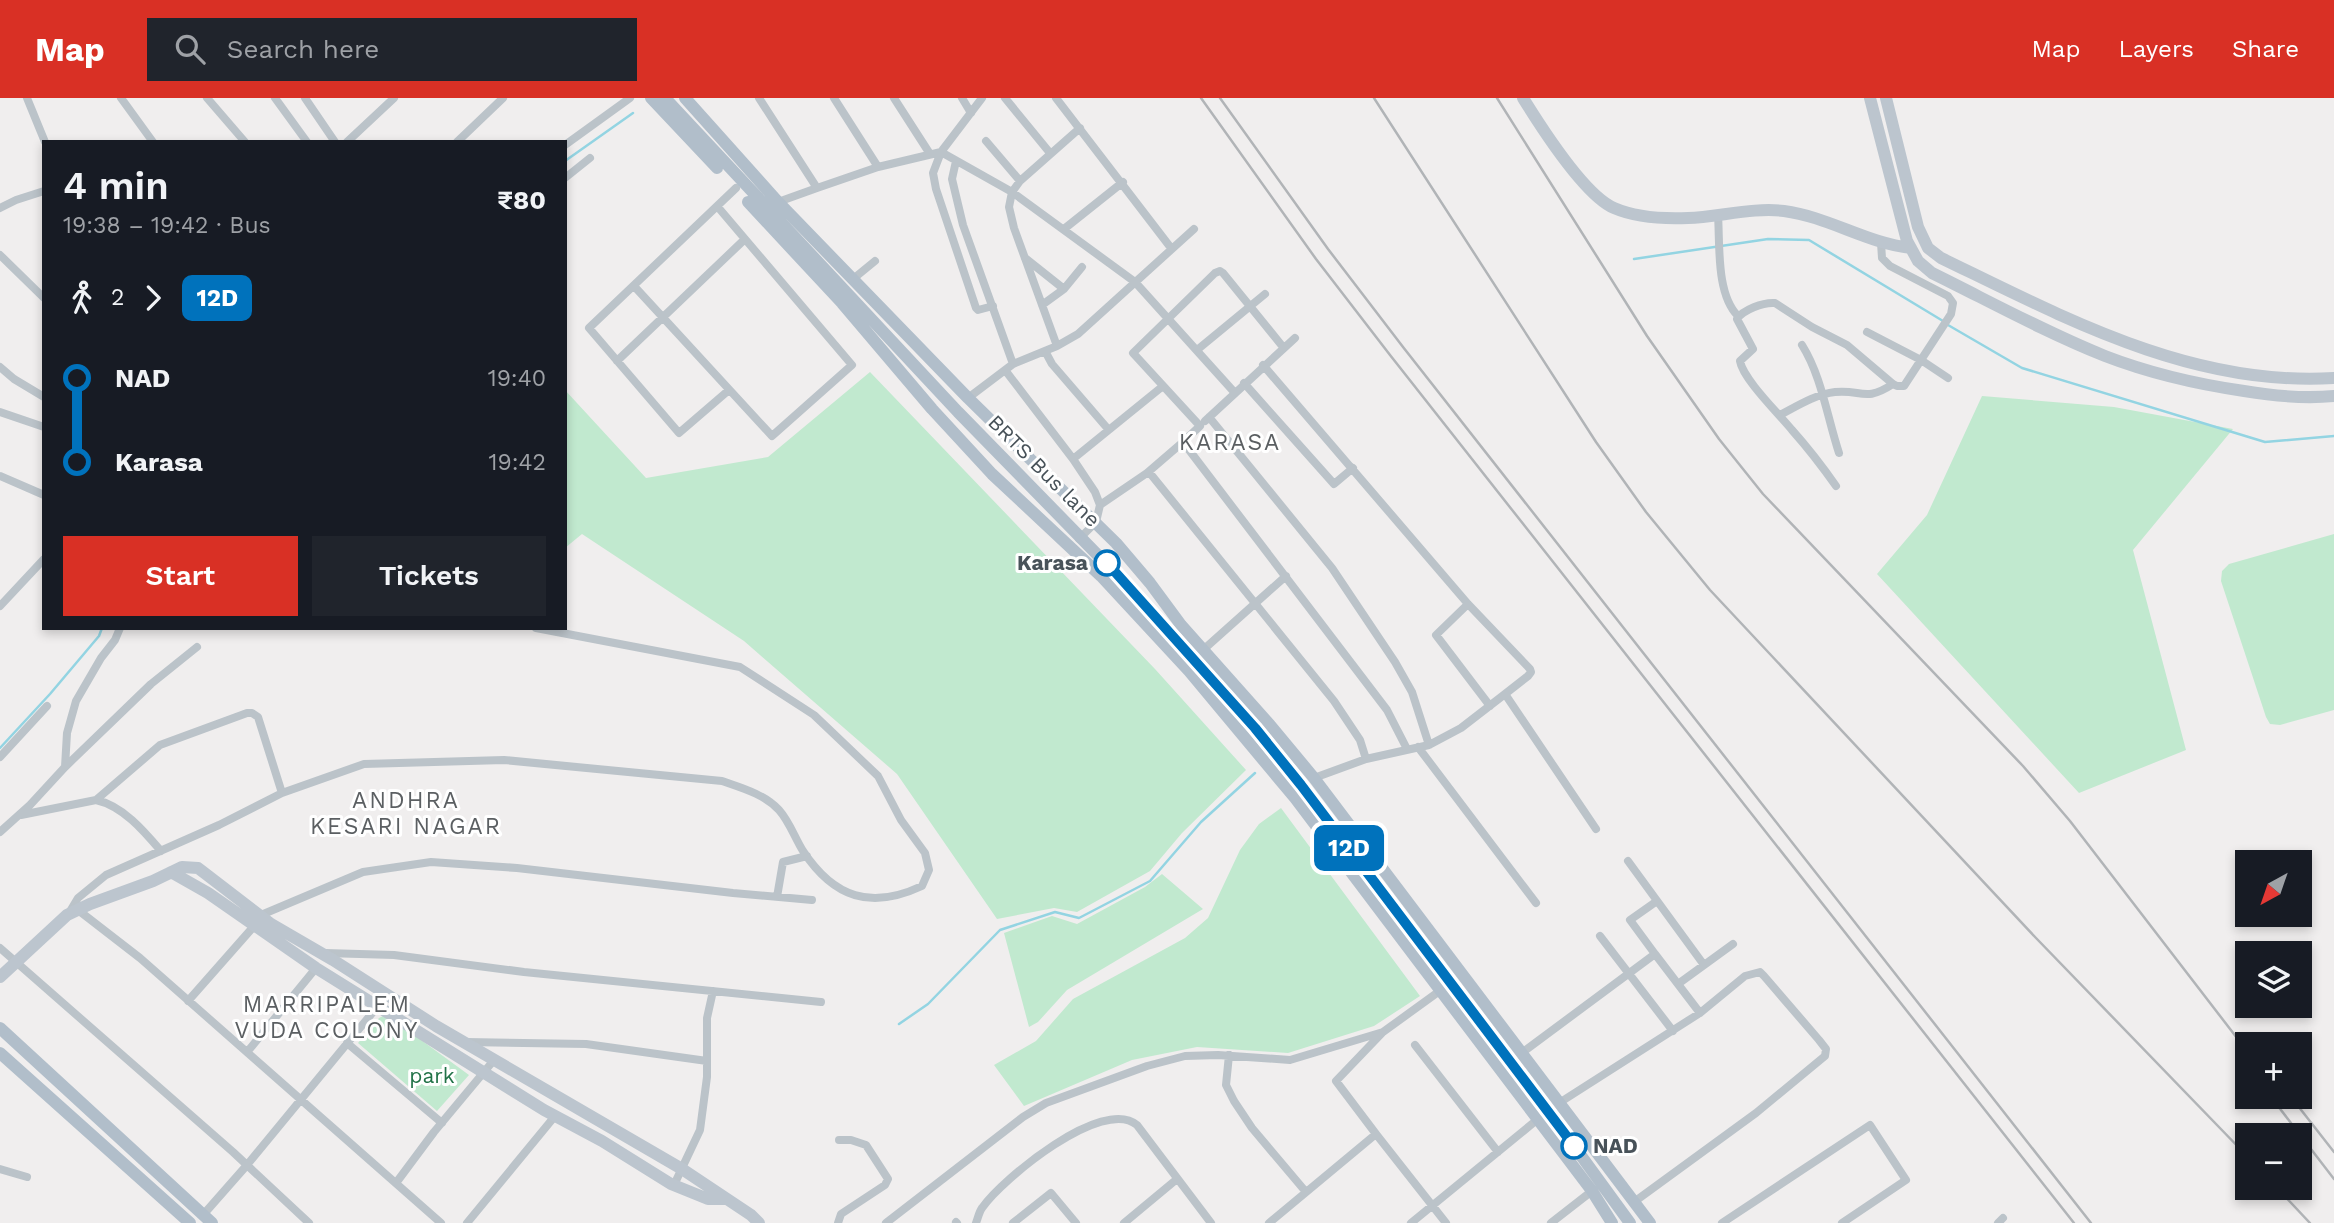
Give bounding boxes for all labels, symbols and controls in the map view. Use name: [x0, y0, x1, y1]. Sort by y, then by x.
search box: [147, 18, 637, 81]
text: Map: [35, 30, 105, 69]
icon: search: [171, 30, 209, 68]
text: Search here: [227, 34, 379, 64]
text: Map: [2032, 35, 2080, 63]
text: Layers: [2118, 35, 2194, 63]
text: Share: [2232, 35, 2299, 63]
text: 4 min: [63, 164, 169, 208]
text: ₹80: [497, 185, 546, 215]
text: 19:38 – 19:42 · Bus: [63, 212, 271, 239]
icon: walk: [63, 279, 101, 317]
icon: forward: [134, 279, 172, 317]
text: 2: [111, 284, 124, 311]
text: 12D: [196, 284, 238, 312]
text: NAD: [115, 363, 171, 393]
text: 19:40: [488, 365, 546, 392]
street label: BRTS Bus lane: [983, 409, 1106, 532]
district label: KARASA: [1179, 429, 1281, 456]
text: Karasa: [115, 447, 203, 477]
text: 19:42: [489, 449, 546, 476]
button: Start: [63, 536, 298, 616]
button: Tickets: [312, 536, 546, 616]
place label: Karasa: [1017, 550, 1089, 575]
marker: Karasa: [1094, 550, 1120, 576]
district label: ANDHRA KESARI NAGAR: [310, 787, 502, 840]
line badge: 12D: [1309, 825, 1389, 871]
text: 12D: [1328, 834, 1370, 862]
north arrow: [2235, 850, 2312, 928]
map controls: [2235, 850, 2312, 1200]
button: layers: [2235, 941, 2312, 1018]
district label: MARRIPALEM VUDA COLONY: [235, 991, 419, 1044]
button: +: [2235, 1032, 2312, 1109]
park label: park: [409, 1063, 455, 1088]
button: −: [2235, 1123, 2312, 1200]
marker: NAD: [1561, 1133, 1587, 1159]
place label: NAD: [1593, 1133, 1638, 1158]

